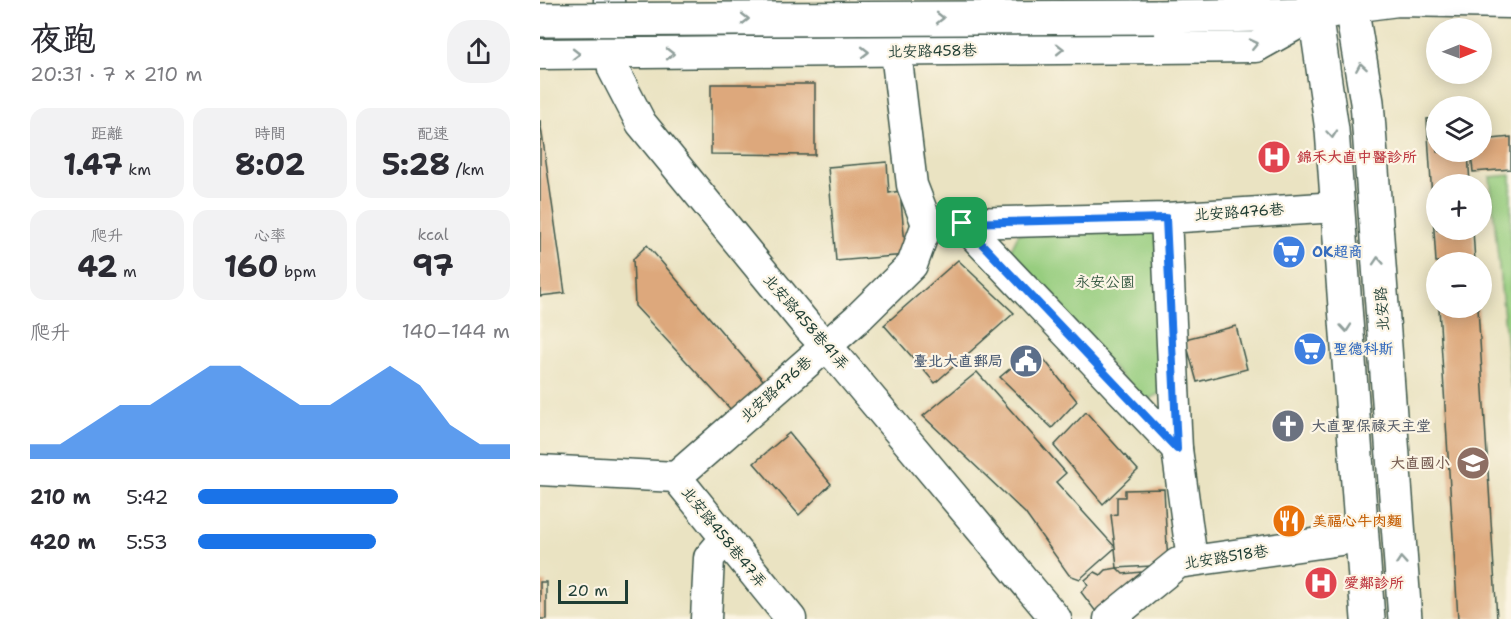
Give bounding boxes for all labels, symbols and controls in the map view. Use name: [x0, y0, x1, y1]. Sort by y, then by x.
one-way arrow: [936, 12, 945, 24]
one-way arrow: [741, 13, 750, 25]
text: 夜跑: [30, 16, 96, 61]
north arrow: [1426, 18, 1492, 84]
map controls: [1426, 18, 1492, 318]
button: share: [447, 20, 510, 83]
one-way arrow: [1249, 39, 1259, 52]
street label: 北安路458巷: [887, 40, 977, 62]
one-way arrow: [1055, 43, 1064, 55]
one-way arrow: [860, 46, 869, 58]
one-way arrow: [665, 47, 674, 60]
one-way arrow: [571, 48, 580, 60]
text: 20:31 · 7 × 210 m: [30, 61, 202, 87]
one-way arrow: [1355, 63, 1368, 73]
button: layers: [1426, 96, 1492, 162]
text: 距離: [91, 123, 123, 144]
text: 時間: [254, 123, 286, 144]
text: 配速: [417, 123, 449, 144]
one-way arrow: [1325, 129, 1338, 138]
hospital icon: 錦禾大直中醫診所: [1256, 139, 1292, 175]
text: 1.47: [63, 144, 123, 185]
text: 8:02: [235, 144, 305, 185]
text: 5:28: [382, 144, 450, 185]
place label: 錦禾大直中醫診所: [1297, 147, 1417, 167]
text: km: [123, 159, 151, 180]
text: /km: [450, 159, 484, 180]
button: +: [1426, 174, 1492, 240]
pin: [936, 197, 987, 248]
street label: 北安路476巷: [1193, 199, 1285, 225]
icon: arrive: [945, 206, 978, 239]
text: kcal: [417, 224, 449, 245]
text: 爬升: [91, 225, 123, 246]
text: 心率: [254, 225, 286, 246]
supermarket icon: OK超商: [1271, 234, 1307, 270]
place label: OK超商: [1312, 242, 1363, 262]
text: 97: [412, 245, 454, 286]
text: 42: [77, 246, 118, 287]
text: 160: [224, 246, 279, 287]
button: −: [1426, 252, 1492, 318]
one-way arrow: [1372, 257, 1385, 266]
text: m: [118, 261, 137, 282]
text: bpm: [279, 261, 316, 282]
street label: 北安路458巷41弄: [759, 270, 853, 374]
park label: 永安公園: [1075, 272, 1135, 292]
street label: 北安路: [1370, 286, 1394, 332]
text: 140–144 m: [402, 318, 510, 344]
text: 爬升: [30, 319, 70, 345]
one-way arrow: [1339, 324, 1352, 333]
supermarket icon: 聖德科斯: [1292, 331, 1328, 367]
place label: 聖德科斯: [1333, 339, 1393, 359]
public building icon: 臺北大直郵局: [1008, 343, 1044, 379]
street label: 北安路476巷: [736, 351, 816, 427]
place label: 臺北大直郵局: [913, 351, 1003, 371]
church icon: 大直聖保祿天主堂: [1270, 408, 1306, 444]
place label: 大直聖保祿天主堂: [1311, 416, 1431, 436]
school or university icon: 大直國小: [1455, 445, 1491, 481]
place label: 大直國小: [1390, 453, 1450, 473]
street label: 北安路458巷47弄: [677, 482, 771, 592]
text: 210 m: [30, 484, 91, 510]
text: 5:42: [126, 484, 168, 510]
restaurant icon: 美福心牛肉麵: [1271, 503, 1307, 539]
place label: 美福心牛肉麵: [1312, 511, 1402, 531]
text: 420 m: [30, 529, 96, 555]
text: 5:53: [126, 529, 168, 555]
street label: 北安路518巷: [1182, 540, 1270, 574]
one-way arrow: [1394, 556, 1407, 565]
hospital icon: 愛鄰診所: [1303, 565, 1339, 601]
place label: 愛鄰診所: [1344, 573, 1404, 593]
scale bar: [558, 577, 628, 604]
text: 20 m: [567, 580, 608, 601]

